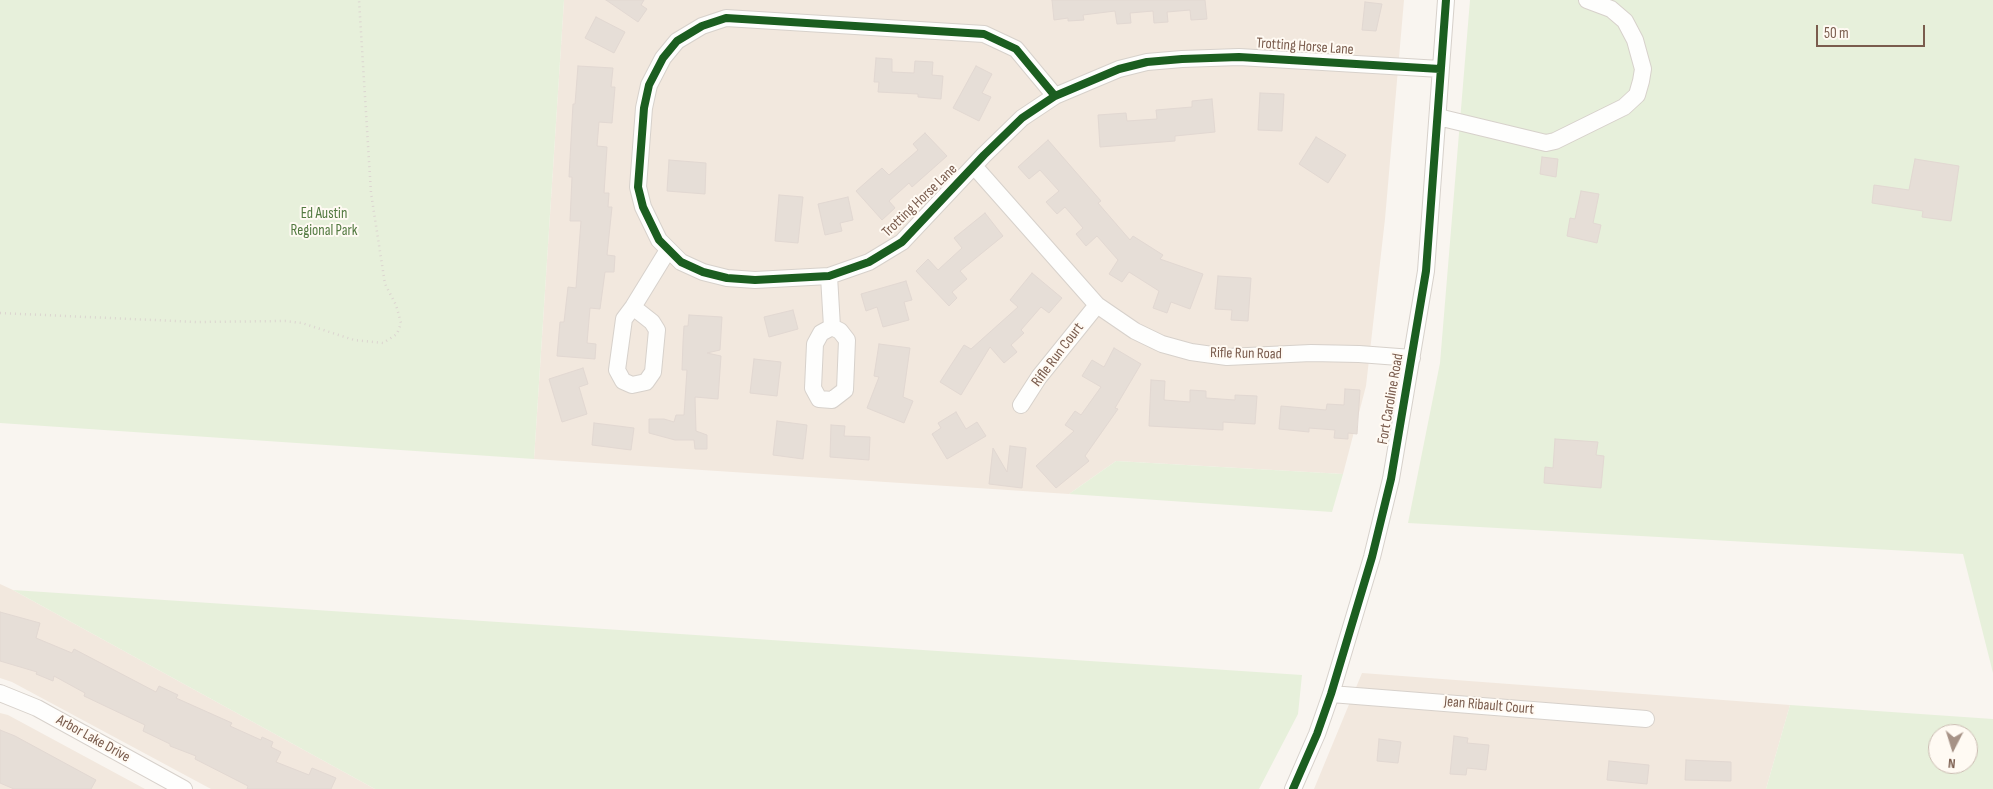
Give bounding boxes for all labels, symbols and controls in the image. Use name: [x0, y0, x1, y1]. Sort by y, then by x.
scale bar: [1818, 15, 1927, 47]
text: 50 m: [1824, 24, 1849, 43]
street label: Trotting Horse Lane: [1256, 35, 1354, 59]
street label: Trotting Horse Lane: [879, 161, 961, 241]
park label: Ed Austin Regional Park: [290, 205, 358, 240]
street label: Rifle Run Court: [1028, 319, 1088, 391]
street label: Rifle Run Road: [1210, 344, 1282, 364]
street label: Fort Caroline Road: [1374, 352, 1408, 446]
street label: Jean Ribault Court: [1443, 693, 1535, 719]
street label: Arbor Lake Drive: [53, 711, 133, 767]
north arrow: [1928, 724, 1978, 774]
text: N: [1947, 755, 1956, 772]

